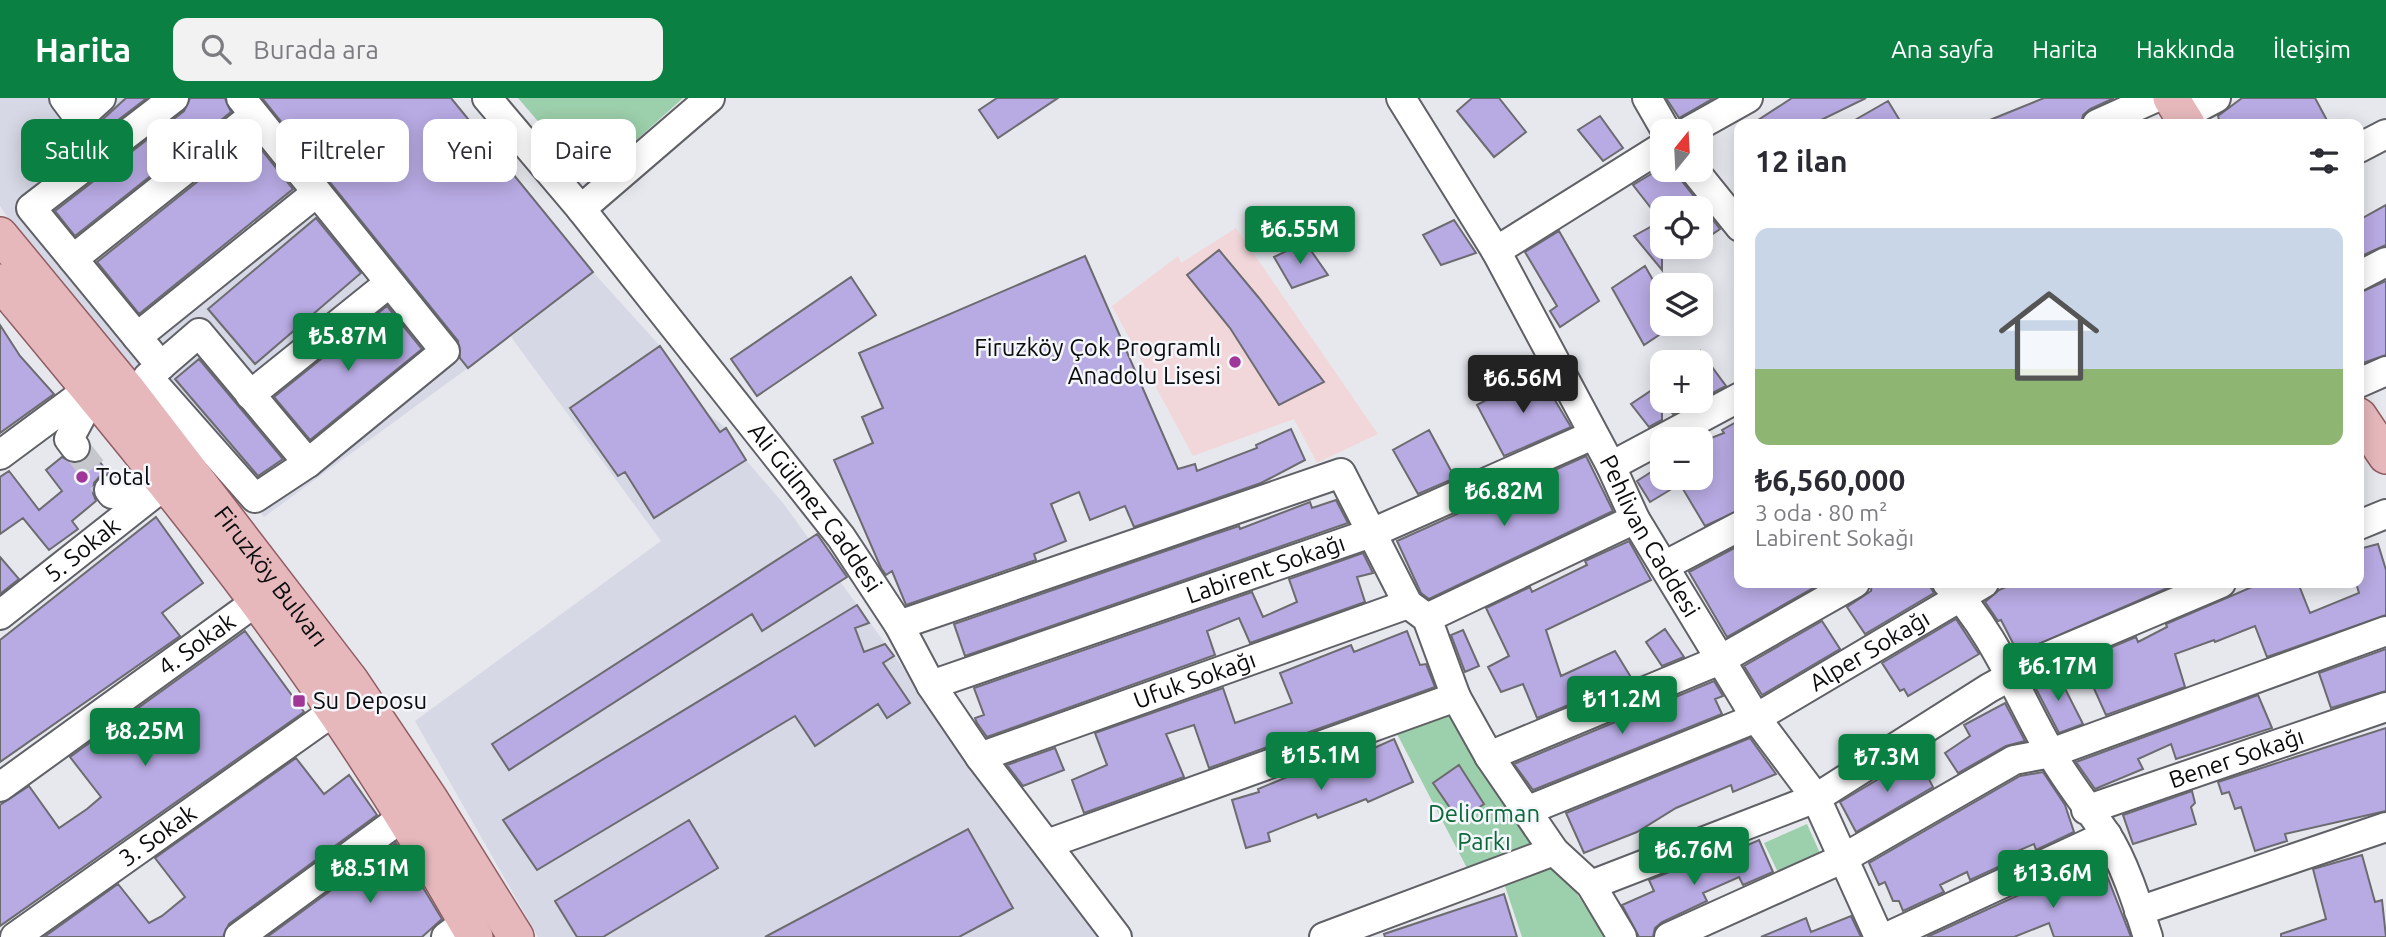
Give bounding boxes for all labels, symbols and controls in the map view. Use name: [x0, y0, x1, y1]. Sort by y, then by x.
search box: [173, 18, 663, 81]
icon: search: [197, 30, 235, 68]
text: Harita: [35, 31, 131, 68]
text: Burada ara: [253, 35, 379, 64]
text: Ana sayfa: [1891, 36, 1994, 63]
text: Harita: [2032, 36, 2098, 63]
text: Hakkında: [2136, 36, 2235, 63]
text: İletişim: [2273, 36, 2351, 63]
chip: Satılık: [21, 119, 133, 182]
chip: Kiralık: [147, 119, 262, 182]
chip: Filtreler: [276, 119, 409, 182]
chip: Yeni: [423, 119, 517, 182]
chip: Daire: [531, 119, 636, 182]
north arrow: [1650, 119, 1713, 182]
map controls: [1650, 119, 1713, 490]
icon: filters: [2305, 142, 2343, 180]
text: 12 ilan: [1755, 144, 1848, 178]
button: locate: [1650, 196, 1713, 259]
pin: ₺6.55M: [1243, 206, 1357, 266]
text: ₺6.55M: [1261, 216, 1339, 241]
button: layers: [1650, 273, 1713, 336]
icon: home: [1986, 273, 2112, 399]
pin: ₺5.87M: [291, 314, 405, 373]
text: ₺5.87M: [309, 323, 387, 348]
place label: Firuzköy Çok Programlı Anadolu Lisesi: [974, 334, 1221, 389]
button: +: [1650, 350, 1713, 413]
marker: Firuzköy Çok Programlı Anadolu Lisesi: [1227, 354, 1243, 370]
pin: ₺6.56M: [1466, 356, 1580, 415]
text: ₺6.56M: [1484, 365, 1562, 390]
street label: Ali Gülmez Caddesi: [743, 418, 887, 597]
button: −: [1650, 427, 1713, 490]
street label: Pehlivan Caddesi: [1595, 450, 1705, 622]
place label: Total: [96, 463, 150, 490]
text: ₺6,560,000: [1755, 463, 1905, 497]
pin: ₺6.82M: [1447, 468, 1561, 528]
marker: Total: [74, 469, 90, 485]
text: ₺6.82M: [1465, 478, 1543, 503]
text: 3 oda · 80 m²: [1755, 500, 1887, 525]
street label: Firuzköy Bulvarı: [209, 501, 333, 652]
street label: 5. Sokak: [39, 512, 125, 587]
text: Labirent Sokağı: [1755, 525, 1914, 550]
street label: Labirent Sokağı: [1182, 529, 1348, 609]
street label: Alper Sokağı: [1804, 604, 1934, 696]
street label: 4. Sokak: [153, 607, 240, 681]
pin: ₺6.17M: [2001, 644, 2115, 703]
street label: Ufuk Sokağı: [1130, 646, 1259, 714]
text: ₺6.17M: [2019, 653, 2097, 678]
pin: ₺11.2M: [1565, 676, 1679, 736]
text: ₺11.2M: [1583, 686, 1661, 711]
place label: Su Deposu: [313, 687, 427, 714]
marker: Su Deposu: [291, 693, 307, 709]
pin: ₺8.25M: [88, 708, 202, 768]
text: ₺8.25M: [106, 718, 184, 743]
street label: Bener Sokağı: [2165, 722, 2307, 794]
pin: ₺15.1M: [1264, 732, 1378, 792]
pin: ₺7.3M: [1838, 734, 1936, 794]
text: ₺15.1M: [1282, 742, 1360, 767]
text: ₺7.3M: [1854, 744, 1920, 769]
street label: 3. Sokak: [114, 799, 201, 872]
park label: Deliorman Parkı: [1428, 800, 1540, 855]
pin: ₺6.76M: [1637, 828, 1751, 887]
text: ₺6.76M: [1655, 837, 1733, 862]
pin: ₺8.51M: [313, 846, 427, 905]
pin: ₺13.6M: [1996, 850, 2110, 910]
text: ₺8.51M: [331, 855, 409, 880]
text: ₺13.6M: [2014, 860, 2092, 885]

